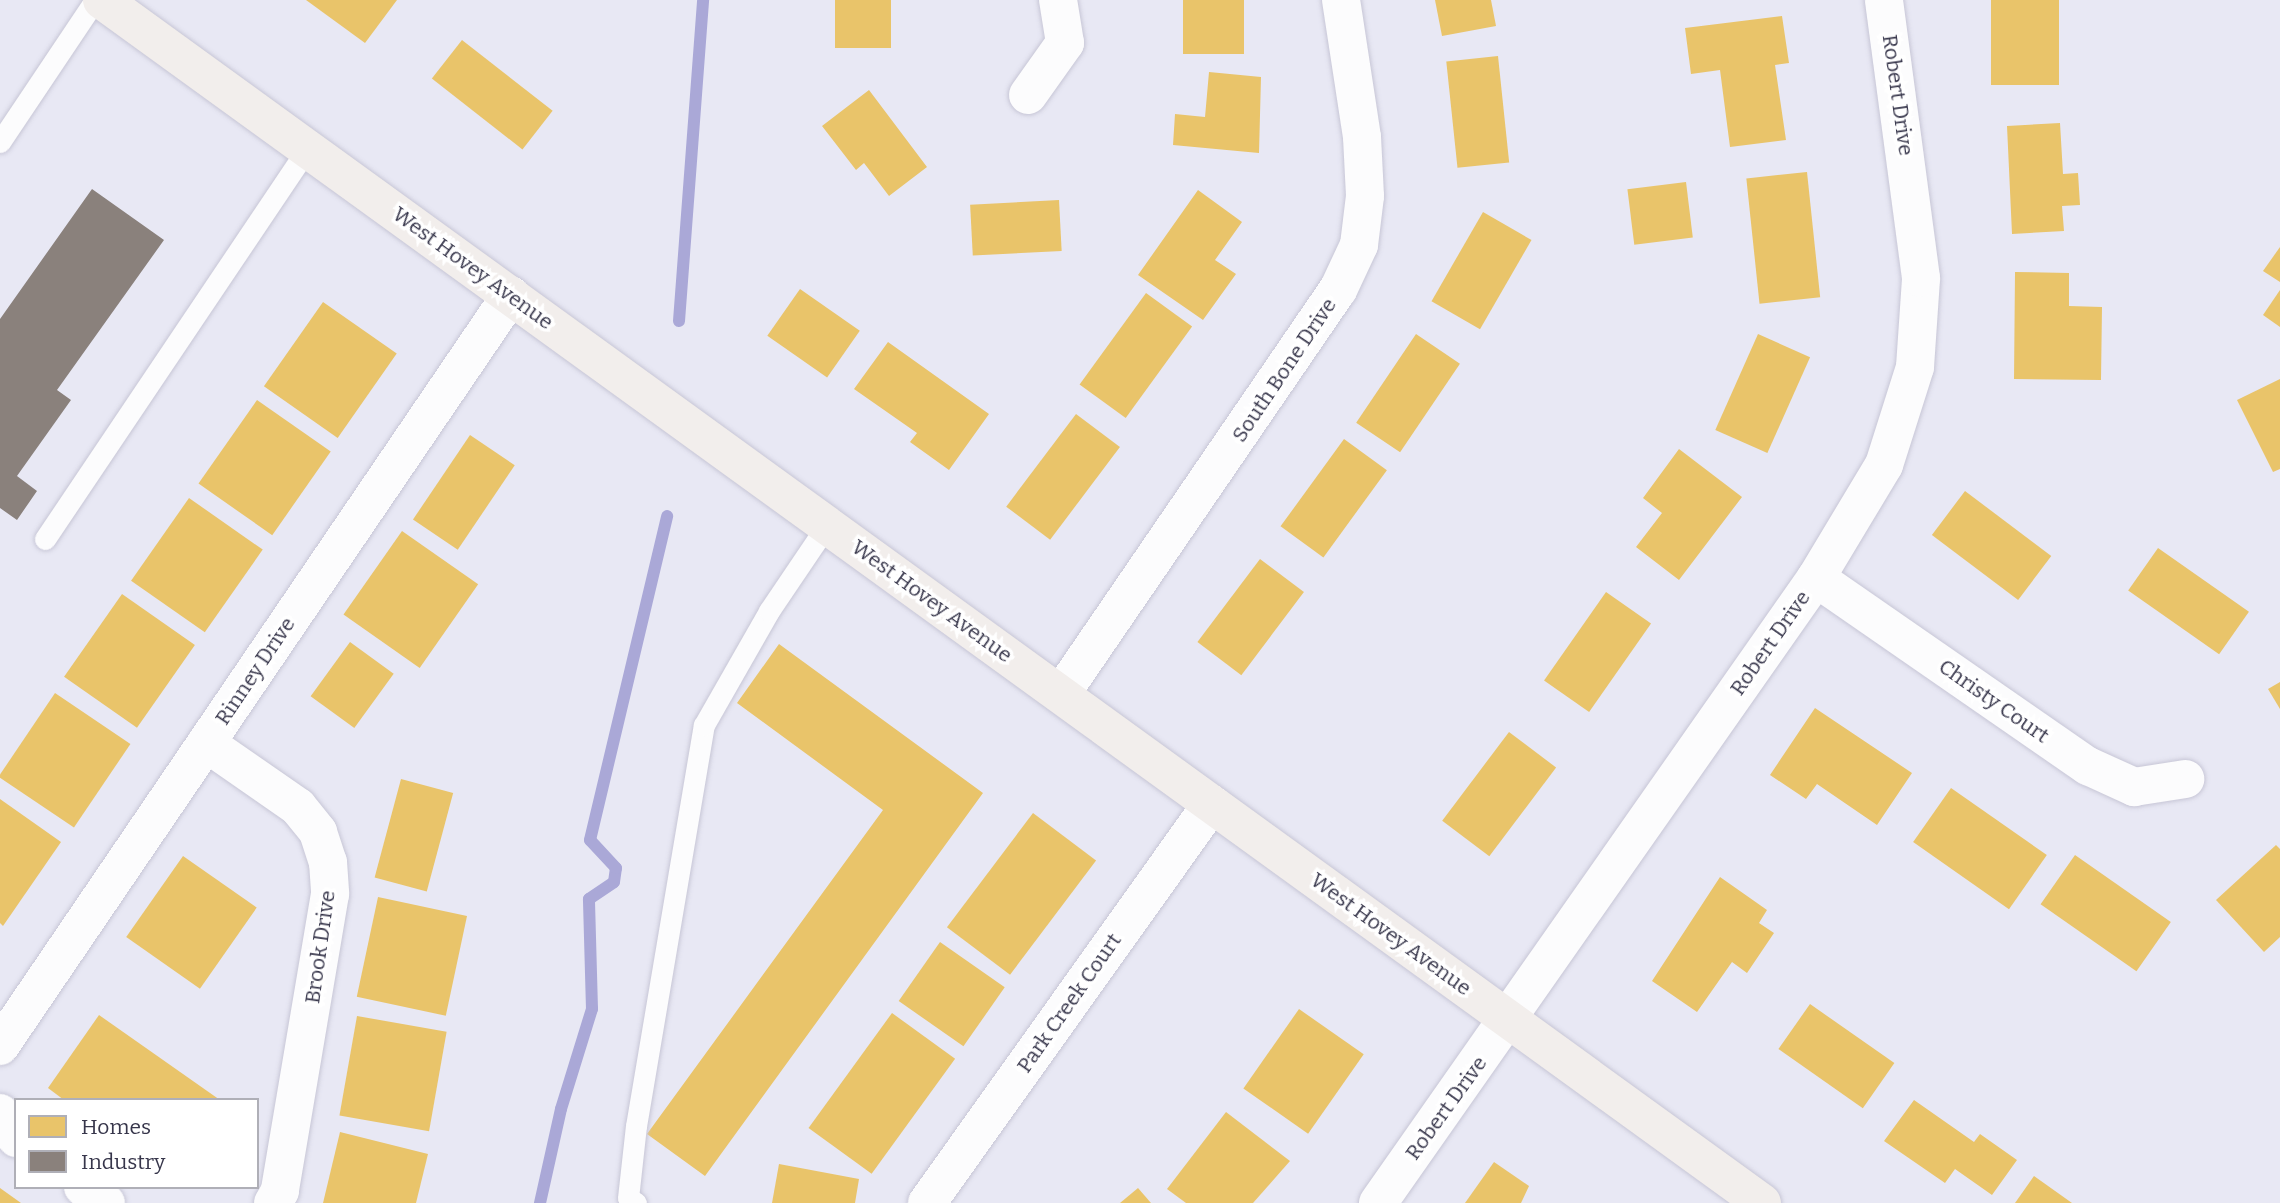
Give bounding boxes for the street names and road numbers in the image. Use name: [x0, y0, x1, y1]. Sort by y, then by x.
street label: Robert Drive: [1877, 33, 1919, 157]
street label: West Hovey Avenue: [388, 201, 558, 335]
street label: South Bone Drive: [1227, 293, 1341, 447]
street label: West Hovey Avenue: [847, 534, 1017, 668]
street label: Robert Drive: [1725, 586, 1815, 700]
street label: Rinney Drive: [210, 612, 300, 730]
street label: Christy Court: [1934, 654, 2054, 748]
street label: West Hovey Avenue: [1306, 867, 1476, 1001]
street label: Brook Drive: [300, 889, 340, 1005]
street label: Park Creek Court: [1012, 929, 1126, 1077]
street label: Robert Drive: [1400, 1051, 1492, 1165]

